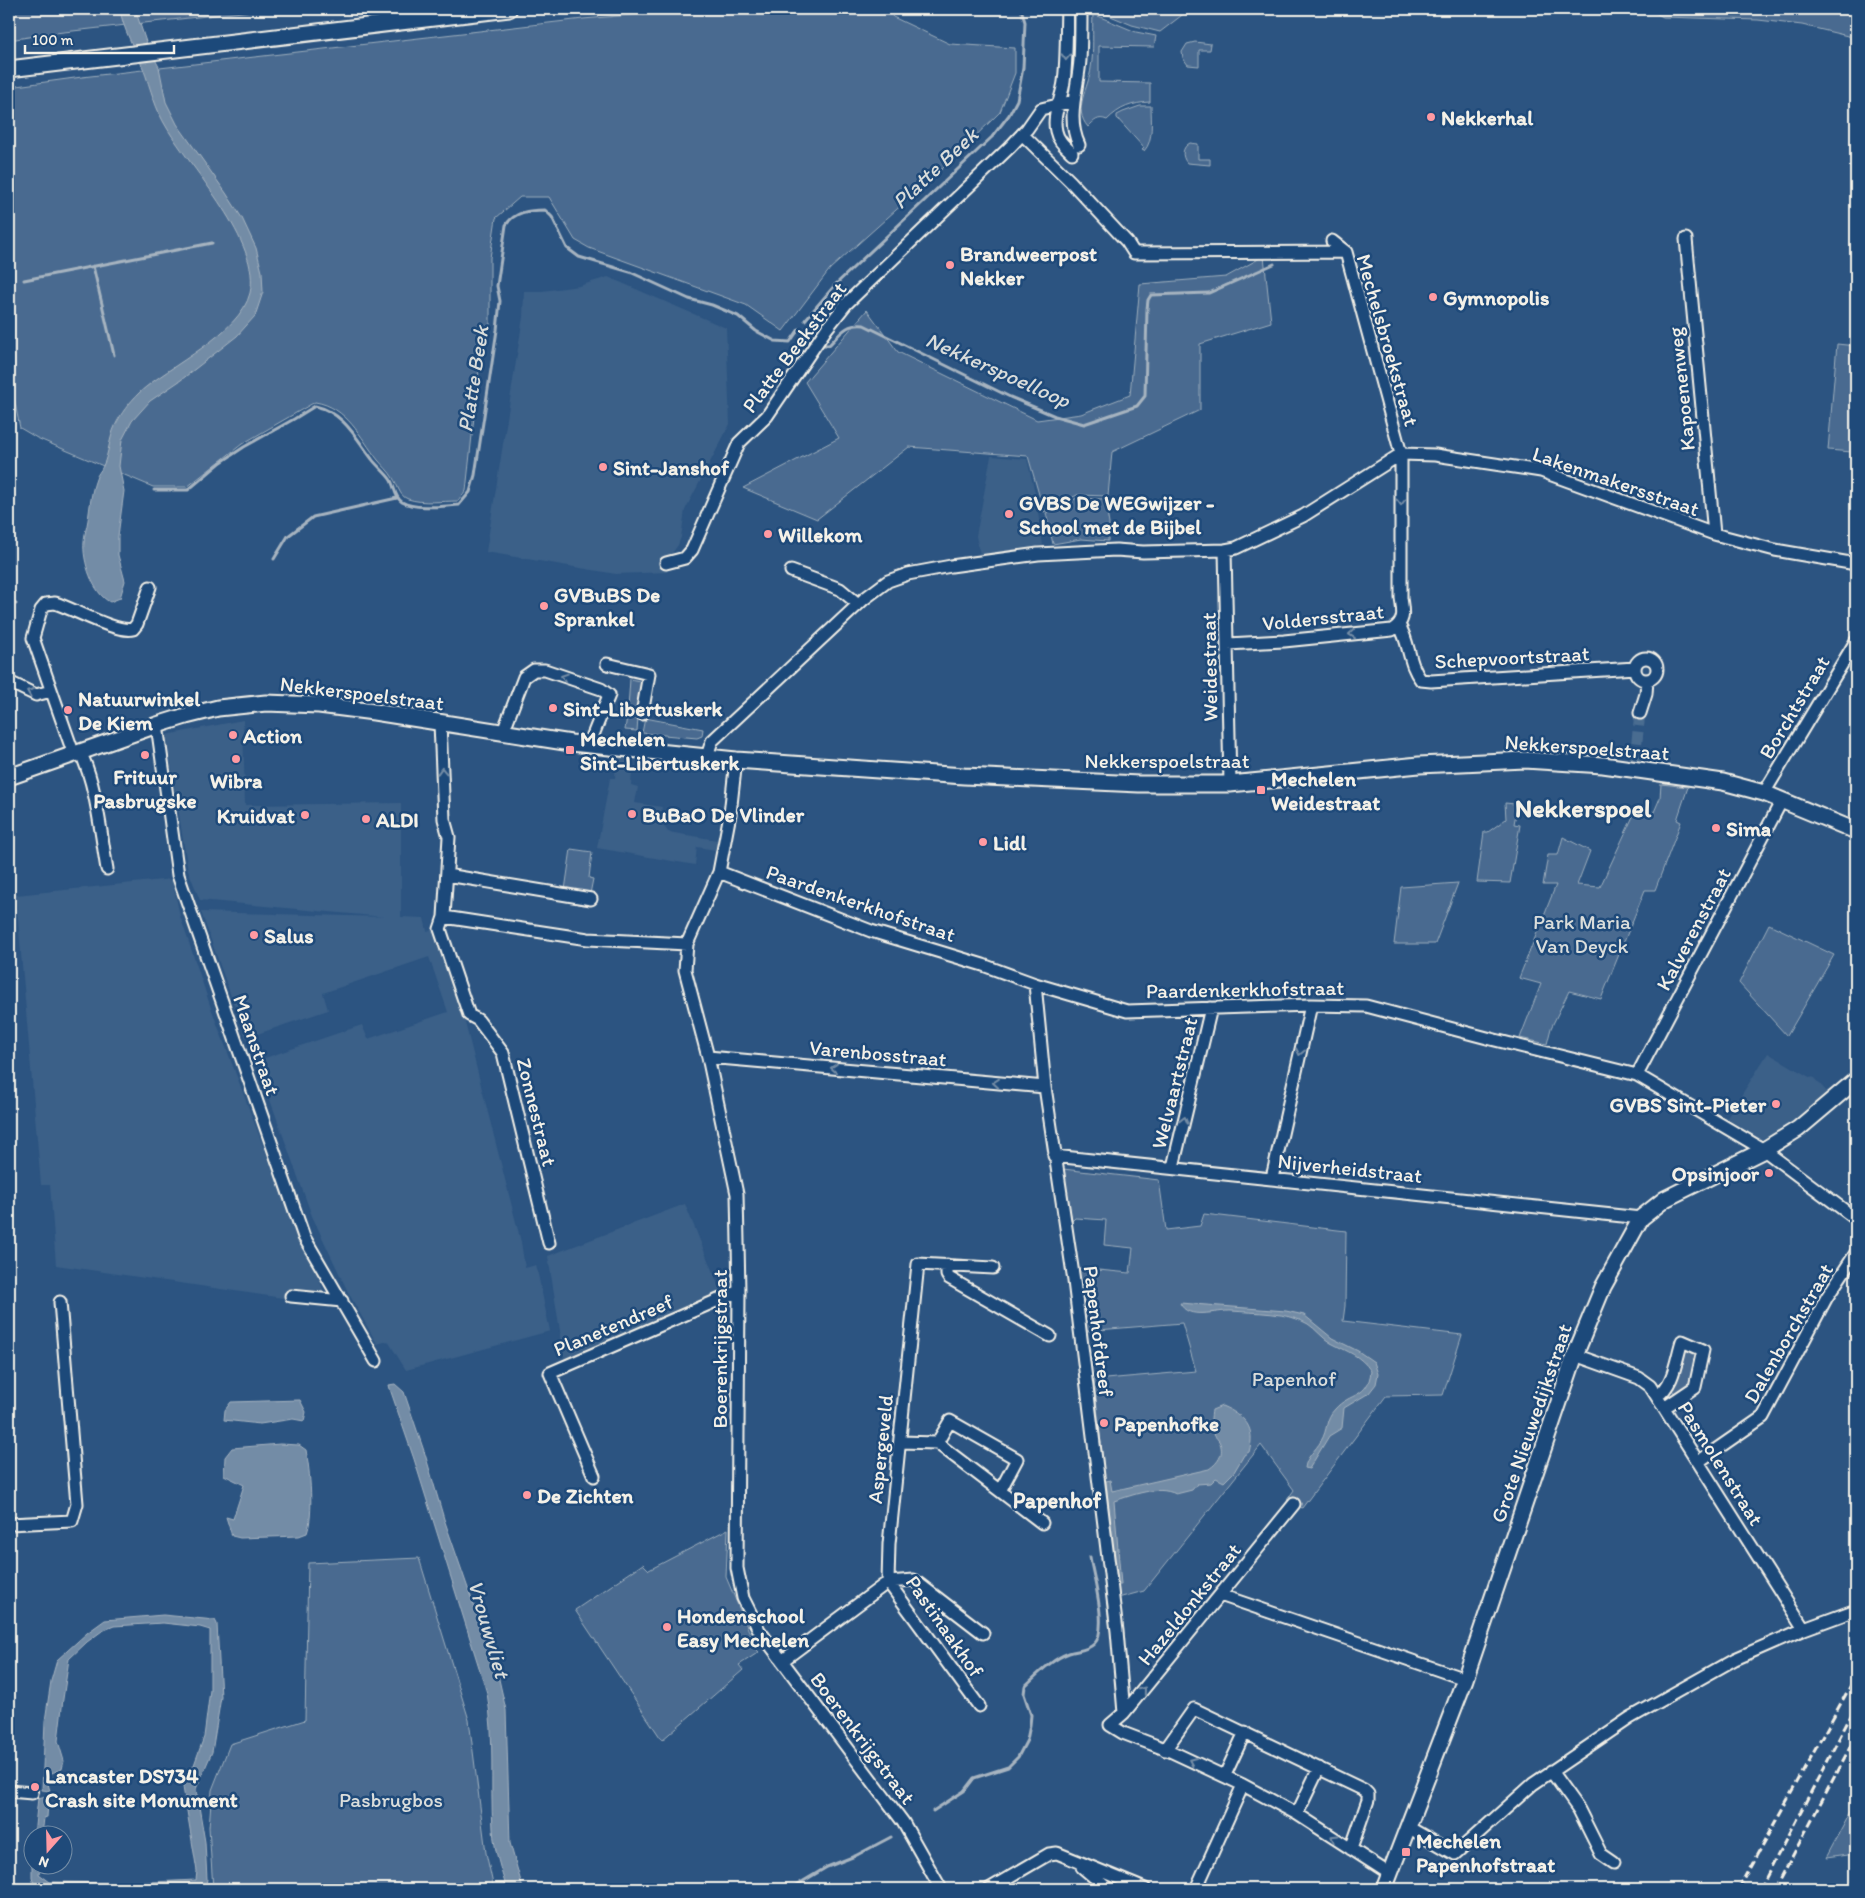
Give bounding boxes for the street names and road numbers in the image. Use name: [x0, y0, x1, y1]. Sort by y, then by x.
street label: Mechelsbroekstraat: [1351, 251, 1425, 429]
street label: Platte Beekstraat: [737, 276, 851, 417]
street label: Kapoenenweg: [1662, 326, 1700, 452]
street label: Lakenmakersstraat: [1529, 441, 1703, 521]
street label: Voldersstraat: [1261, 598, 1385, 636]
street label: Weidestraat: [1196, 612, 1222, 722]
street label: Schepvoortstraat: [1434, 640, 1590, 674]
street label: Borchtstraat: [1753, 651, 1835, 763]
street label: Nekkerspoelstraat: [279, 671, 446, 715]
street label: Nekkerspoelstraat: [1504, 729, 1670, 765]
street label: Nekkerspoelstraat: [1084, 748, 1250, 773]
street label: Paardenkerkhofstraat: [763, 859, 959, 947]
street label: Kalverenstraat: [1650, 863, 1736, 994]
street label: Paardenkerkhofstraat: [1146, 975, 1345, 1003]
street label: Maanstraat: [228, 991, 286, 1099]
street label: Welvaartstraat: [1146, 1014, 1203, 1152]
street label: Varenbosstraat: [808, 1035, 948, 1071]
street label: Zonnestraat: [511, 1055, 563, 1169]
street label: Nijverheidstraat: [1276, 1148, 1424, 1188]
street label: Dalenborchstraat: [1738, 1259, 1838, 1407]
street label: Papenhofdreef: [1079, 1264, 1119, 1398]
street label: Boerenkrijgstraat: [707, 1269, 732, 1429]
street label: Planetendreef: [549, 1289, 677, 1361]
street label: Grote Nieuwedijkstraat: [1485, 1320, 1577, 1526]
street label: Aspergeveld: [862, 1393, 898, 1505]
street label: Pasmolenstraat: [1673, 1396, 1769, 1530]
street label: Hazeldonkstraat: [1132, 1538, 1246, 1670]
street label: Pastinaakhof: [901, 1570, 989, 1682]
street label: Boerenkrijgstraat: [805, 1667, 921, 1809]

